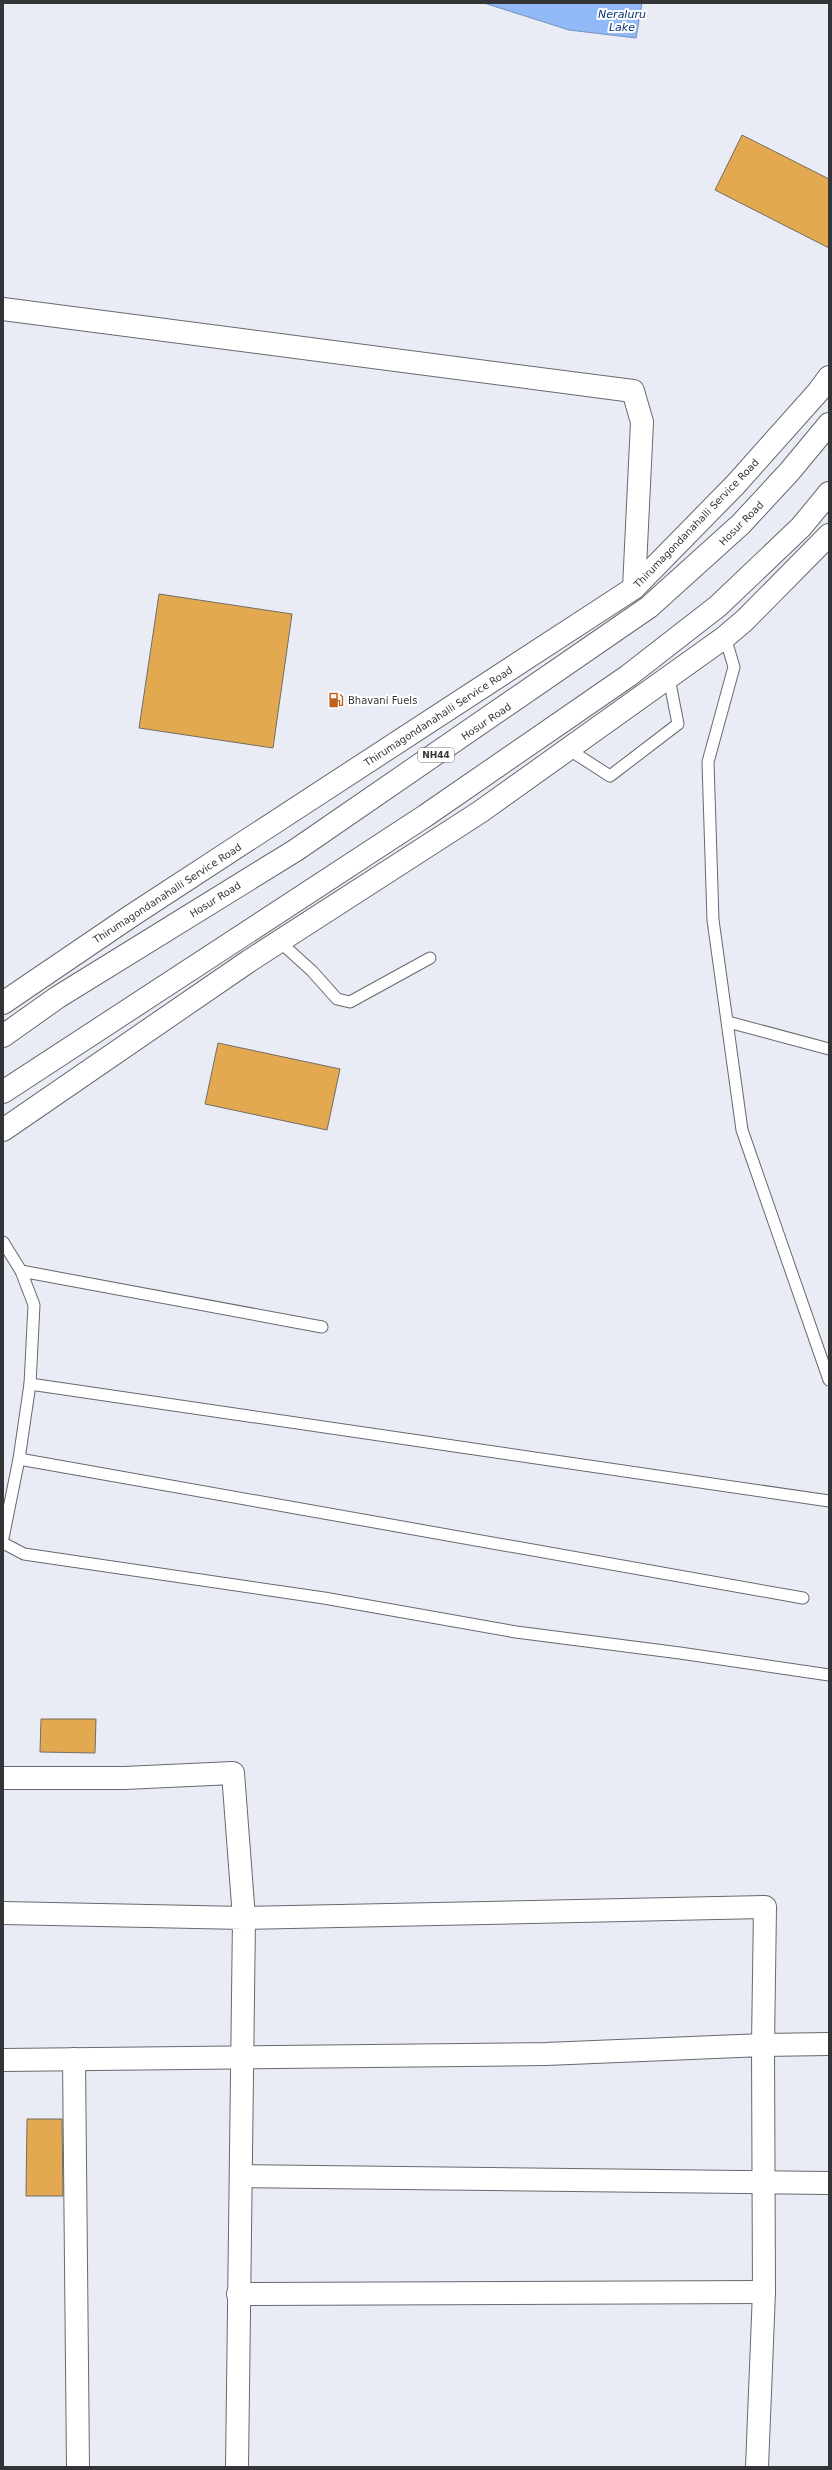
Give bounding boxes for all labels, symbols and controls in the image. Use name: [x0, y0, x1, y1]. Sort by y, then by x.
water label: Neraluru Lake: [598, 8, 646, 34]
street label: Thirumagondanahalli Service Road: [631, 457, 761, 591]
street label: Hosur Road: [717, 499, 766, 548]
street label: Thirumagondanahalli Service Road: [361, 664, 514, 769]
fuel station icon: Bhavani Fuels: [327, 691, 345, 709]
place label: Bhavani Fuels: [348, 695, 417, 706]
street label: Hosur Road: [459, 701, 513, 742]
road number: NH44: [418, 748, 454, 762]
street label: Thirumagondanahalli Service Road: [90, 841, 243, 946]
street label: Hosur Road: [188, 880, 243, 919]

